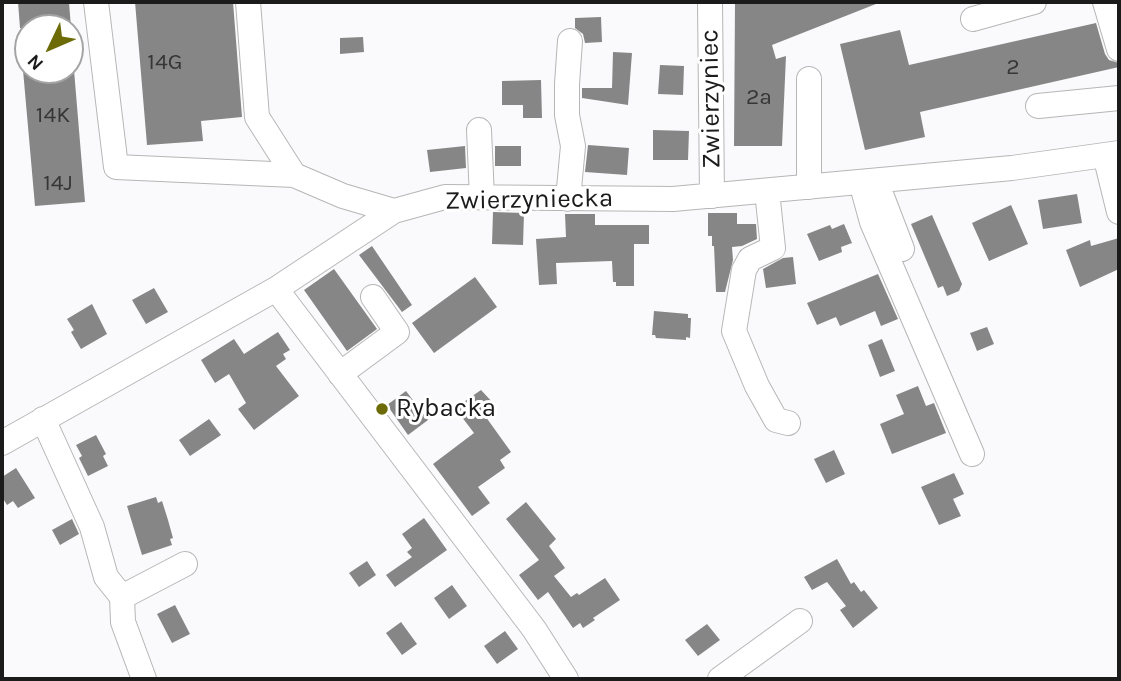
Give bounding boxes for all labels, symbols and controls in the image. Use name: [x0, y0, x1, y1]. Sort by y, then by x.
north arrow: [14, 14, 84, 84]
street label: Zwierzyniec: [694, 29, 728, 169]
house number: 14G: [147, 48, 183, 76]
text: N: [23, 50, 48, 75]
house number: 2: [1006, 53, 1020, 81]
house number: 2a: [746, 83, 772, 111]
house number: 14K: [36, 101, 70, 129]
house number: 14J: [43, 169, 73, 197]
street label: Zwierzyniecka: [445, 183, 613, 217]
place label: Rybacka: [396, 393, 496, 425]
marker: Rybacka: [374, 401, 390, 417]

